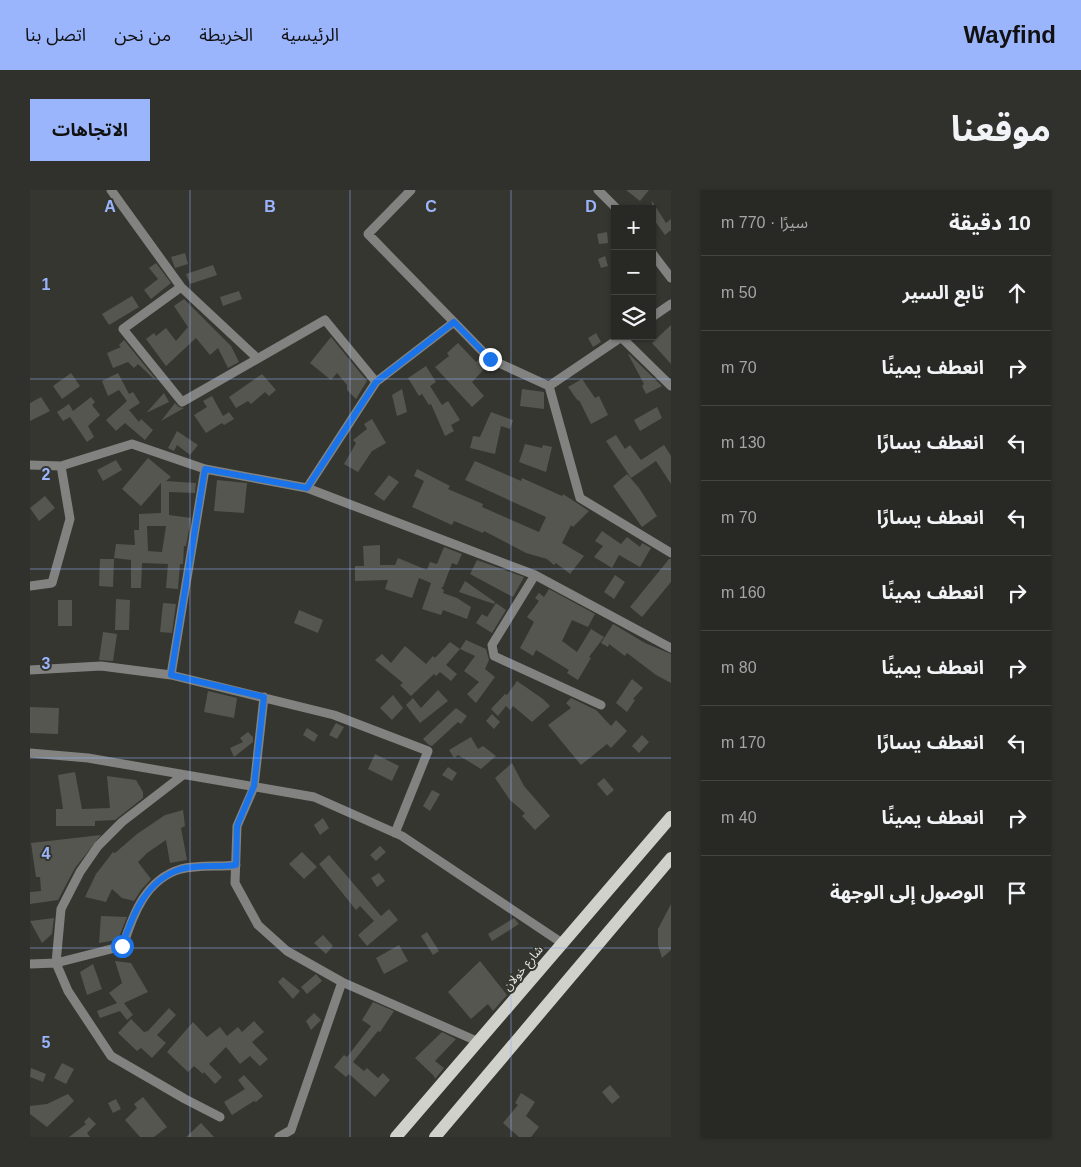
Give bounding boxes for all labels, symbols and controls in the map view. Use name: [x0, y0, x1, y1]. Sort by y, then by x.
text: Wayfind: [964, 21, 1056, 48]
text: اتصل بنا: [25, 25, 86, 45]
text: من نحن: [114, 25, 171, 45]
text: الخريطة: [199, 25, 253, 45]
text: الرئيسية: [281, 25, 339, 45]
button: الاتجاهات: [30, 99, 150, 161]
text: موقعنا: [951, 109, 1051, 148]
text: A: [104, 198, 116, 215]
text: B: [264, 198, 276, 215]
text: C: [425, 198, 437, 215]
text: D: [585, 198, 597, 215]
map controls: [611, 205, 656, 340]
button: +: [611, 205, 656, 250]
text: 10 دقيقة: [949, 211, 1031, 234]
text: سيرًا · 770 m: [721, 214, 808, 231]
button: −: [611, 250, 656, 295]
text: 1: [42, 276, 51, 293]
icon: ahead: [1003, 279, 1031, 307]
text: تابع السير: [902, 282, 984, 303]
text: 50 m: [721, 284, 757, 301]
button: layers: [611, 295, 656, 340]
route end: [479, 348, 502, 371]
icon: right: [1003, 354, 1031, 382]
text: انعطف يمينًا: [882, 357, 984, 378]
text: 70 m: [721, 359, 757, 376]
icon: left: [1003, 429, 1031, 457]
text: انعطف يسارًا: [877, 432, 984, 453]
text: 130 m: [721, 434, 765, 451]
text: 2: [42, 466, 51, 483]
icon: left: [1003, 504, 1031, 532]
text: انعطف يسارًا: [877, 507, 984, 528]
text: 70 m: [721, 509, 757, 526]
icon: right: [1003, 579, 1031, 607]
text: انعطف يمينًا: [882, 582, 984, 603]
text: 160 m: [721, 584, 765, 601]
icon: right: [1003, 654, 1031, 682]
text: 3: [42, 655, 51, 672]
text: انعطف يمينًا: [882, 657, 984, 678]
text: 80 m: [721, 659, 757, 676]
icon: left: [1003, 729, 1031, 757]
text: انعطف يسارًا: [877, 732, 984, 753]
text: 170 m: [721, 734, 765, 751]
icon: right: [1003, 804, 1031, 832]
text: انعطف يمينًا: [882, 807, 984, 828]
text: 40 m: [721, 809, 757, 826]
text: 4: [42, 845, 51, 862]
icon: arrive: [1003, 879, 1031, 907]
text: الوصول إلى الوجهة: [830, 882, 984, 903]
route start: [111, 935, 134, 958]
street label: شارع خولان: [500, 943, 547, 995]
text: 5: [42, 1034, 51, 1051]

